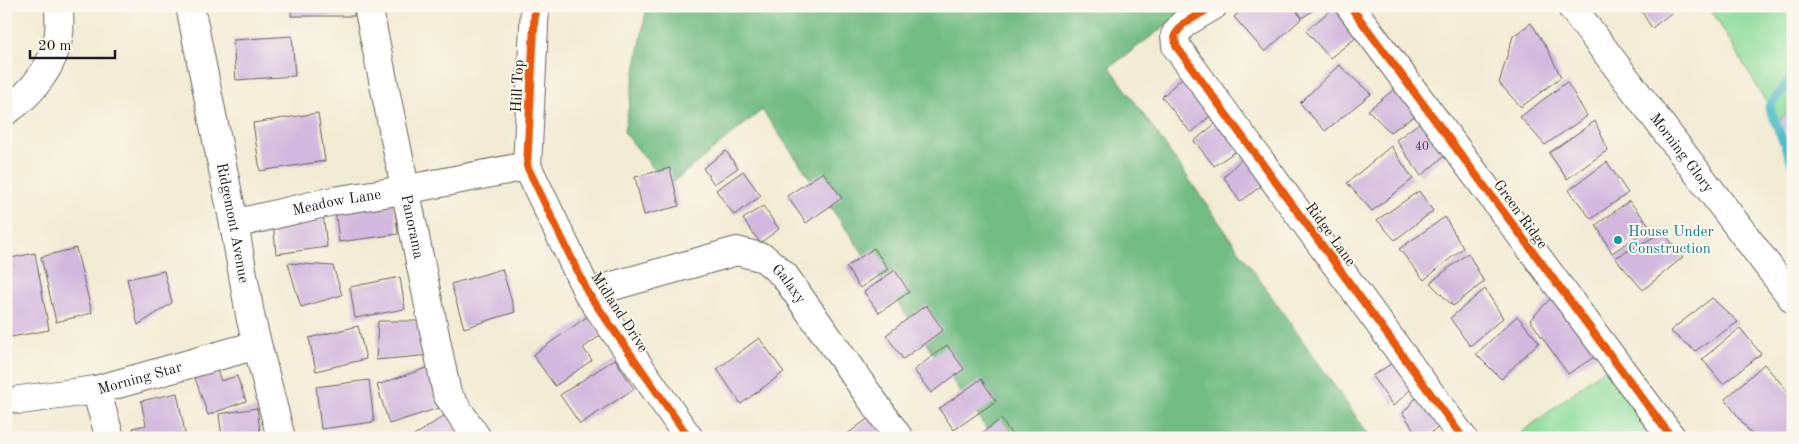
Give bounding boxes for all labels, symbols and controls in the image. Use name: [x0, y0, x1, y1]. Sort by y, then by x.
scale bar: [30, 28, 115, 60]
text: 20 m: [38, 39, 72, 54]
street label: Hill Top: [510, 59, 527, 113]
street label: Morning Glory: [1646, 111, 1716, 196]
house number: 40: [1415, 141, 1429, 153]
street label: Ridgemont Avenue: [213, 161, 250, 285]
street label: Green Ridge: [1490, 178, 1550, 252]
street label: Meadow Lane: [291, 188, 382, 219]
street label: Panorama: [398, 193, 425, 261]
street label: Ridge Lane: [1302, 200, 1358, 269]
place label: House Under Construction: [1628, 225, 1714, 257]
marker: House Under Construction: [1612, 234, 1624, 246]
street label: Galaxy: [769, 262, 808, 307]
street label: Midland Drive: [587, 270, 650, 356]
street label: Morning Star: [96, 360, 184, 398]

